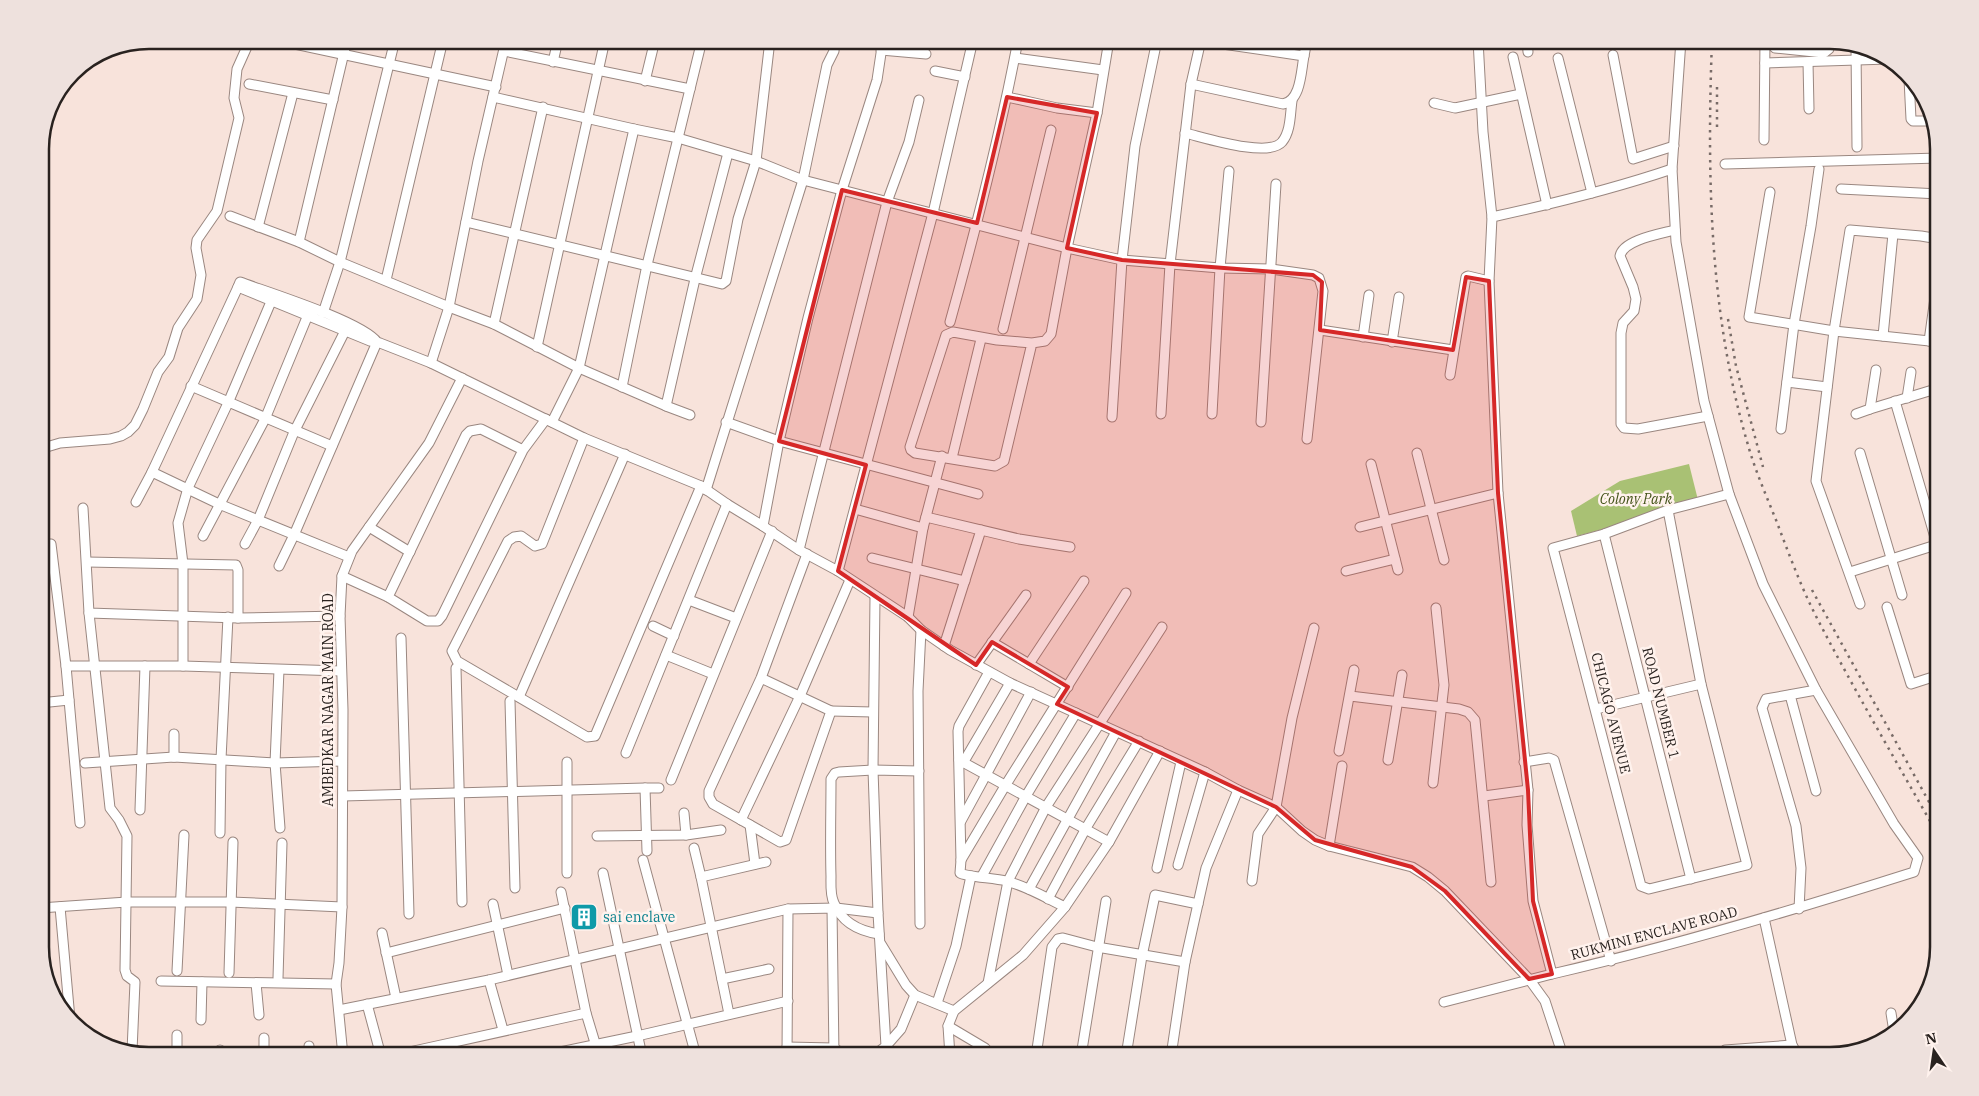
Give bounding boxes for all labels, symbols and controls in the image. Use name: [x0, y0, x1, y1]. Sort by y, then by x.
park label: Colony Park: [1600, 490, 1673, 508]
street label: AMBEDKAR NAGAR MAIN ROAD: [319, 593, 337, 807]
street label: ROAD NUMBER 1: [1638, 645, 1684, 761]
street label: CHICAGO AVENUE: [1587, 651, 1635, 775]
building icon: sai enclave: [569, 902, 599, 932]
street label: RUKMINI ENCLAVE ROAD: [1569, 902, 1739, 964]
place label: sai enclave: [603, 908, 675, 926]
north arrow: [1909, 1026, 1959, 1076]
text: N: [1924, 1028, 1938, 1048]

